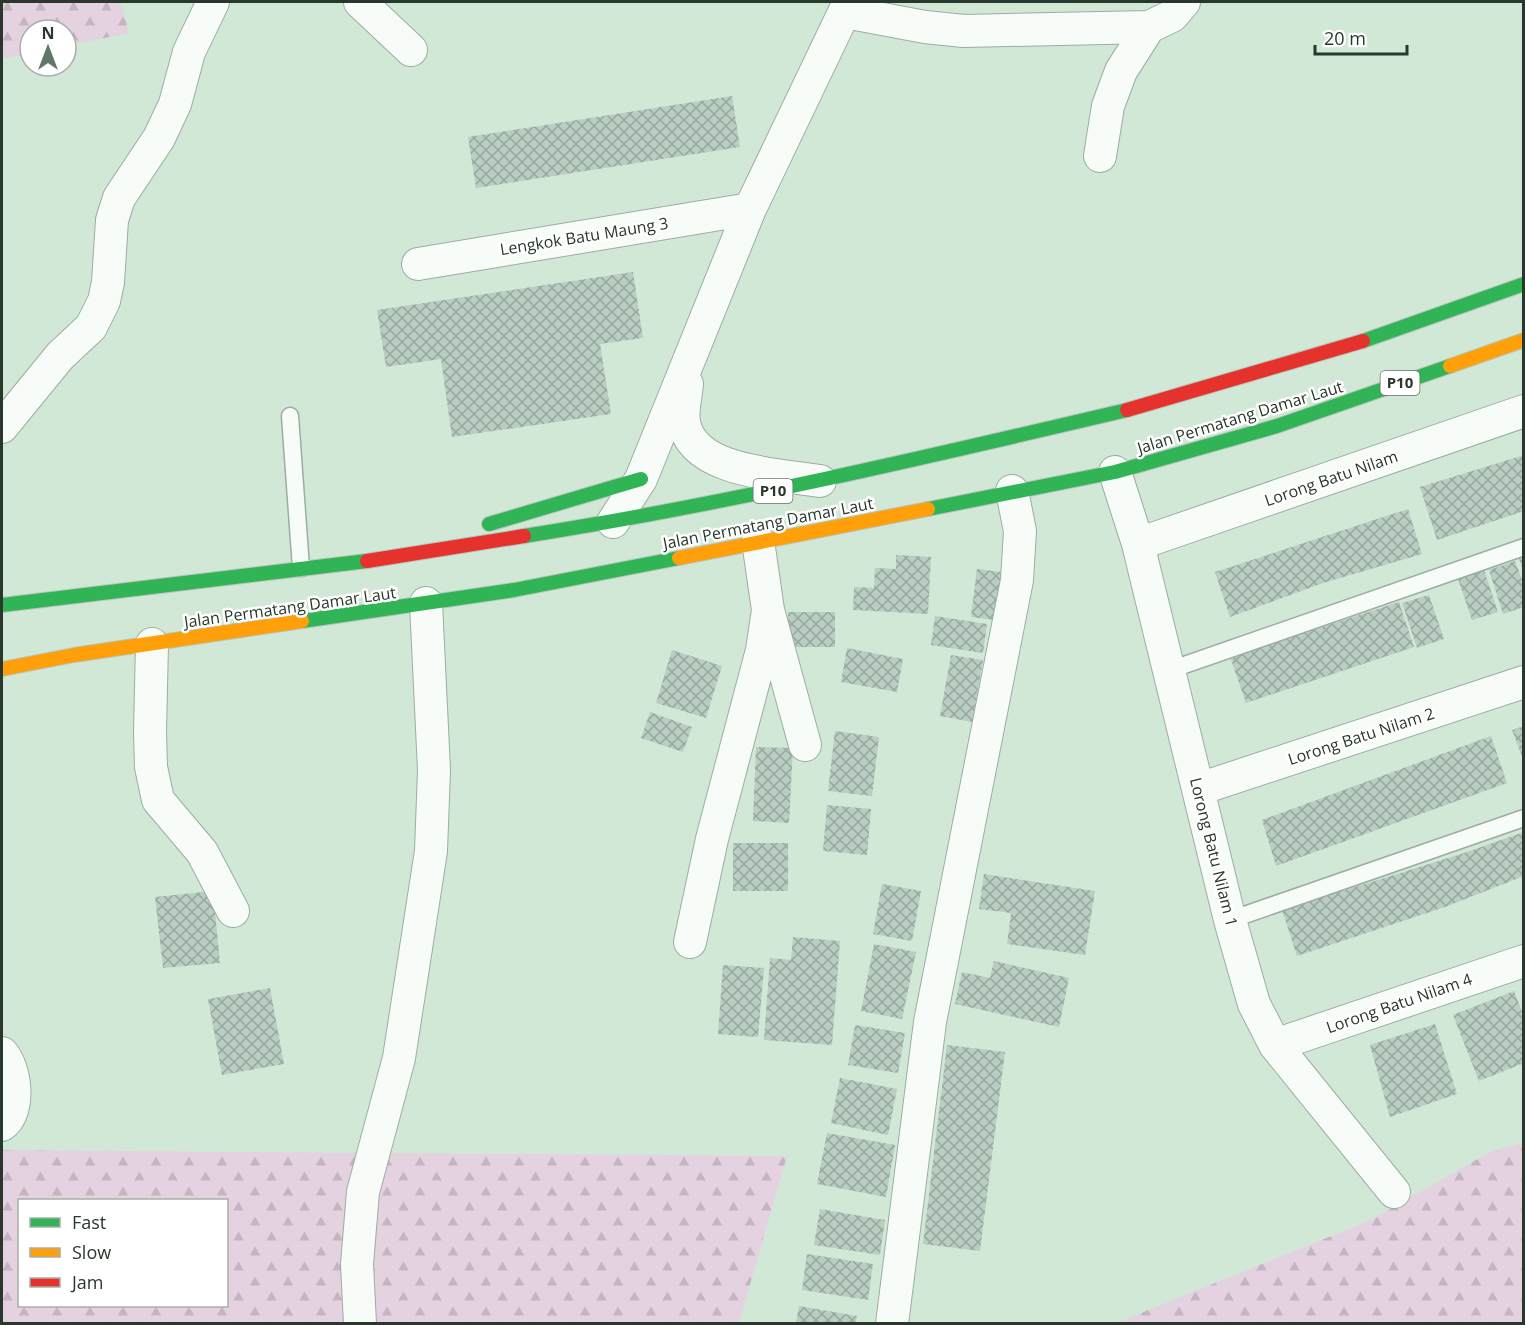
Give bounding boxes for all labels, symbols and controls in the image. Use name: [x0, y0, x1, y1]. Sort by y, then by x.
north arrow: [18, 18, 78, 78]
scale bar: [1315, 18, 1406, 56]
text: N: [41, 22, 55, 44]
text: 20 m: [1324, 26, 1366, 50]
street label: Lengkok Batu Maung 3: [498, 212, 670, 260]
road number: P10: [1380, 371, 1420, 395]
street label: Jalan Permatang Damar Laut: [1133, 375, 1346, 459]
street label: Lorong Batu Nilam: [1261, 445, 1401, 511]
road number: P10: [754, 479, 792, 503]
street label: Jalan Permatang Damar Laut: [659, 492, 875, 555]
street label: Jalan Permatang Damar Laut: [181, 581, 398, 633]
street label: Lorong Batu Nilam 2: [1285, 702, 1437, 770]
street label: Lorong Batu Nilam 1: [1185, 775, 1243, 929]
street label: Lorong Batu Nilam 4: [1323, 968, 1475, 1038]
legend: [18, 1199, 228, 1307]
text: Fast: [72, 1210, 106, 1234]
text: Slow: [72, 1240, 111, 1264]
text: Jam: [70, 1270, 104, 1294]

